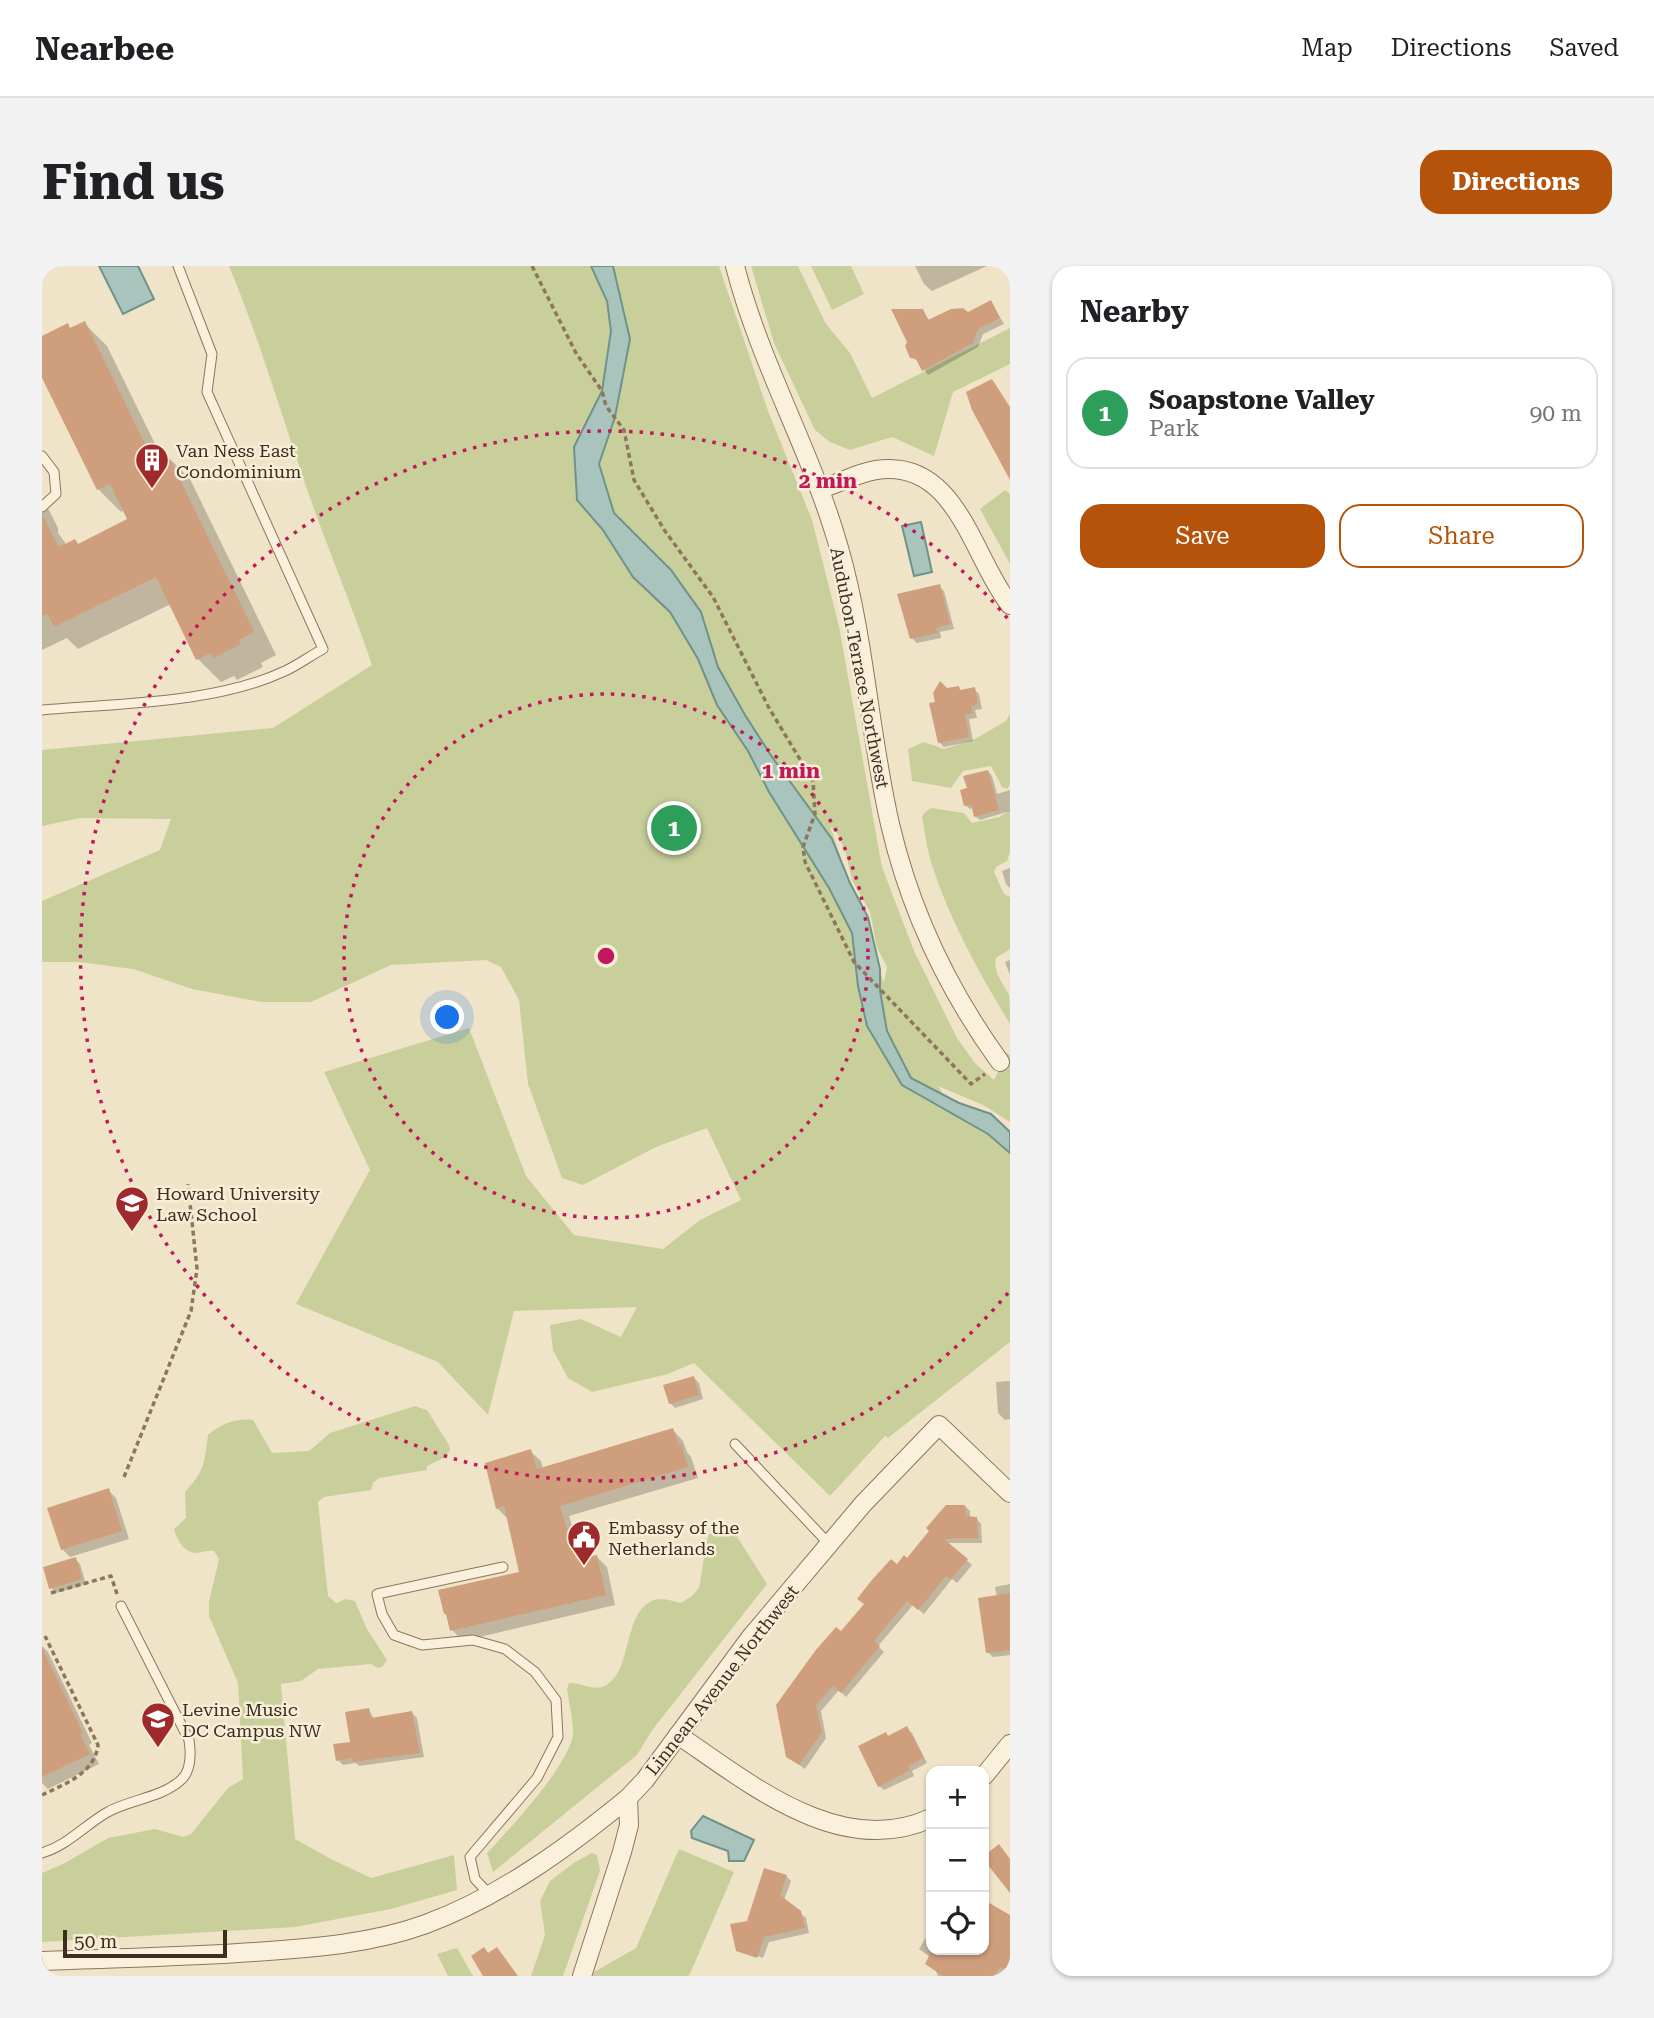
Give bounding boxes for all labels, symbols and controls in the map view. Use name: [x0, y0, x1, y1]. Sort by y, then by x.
text: Nearbee: [35, 29, 174, 68]
text: Map: [1301, 34, 1353, 62]
text: Directions: [1391, 34, 1511, 62]
text: Saved: [1549, 34, 1619, 62]
button: Directions: [1420, 150, 1612, 214]
text: Find us: [42, 154, 225, 211]
text: Nearby: [1080, 294, 1189, 329]
text: Soapstone Valley: [1149, 385, 1375, 415]
text: 1: [1099, 400, 1111, 427]
text: 90 m: [1529, 400, 1582, 427]
text: Park: [1149, 415, 1200, 442]
place label: Van Ness East Condominium: [176, 440, 301, 482]
building icon: Van Ness East Condominium: [133, 441, 171, 490]
text: 2 min: [799, 469, 857, 493]
button: Save: [1080, 504, 1325, 568]
button: Share: [1339, 504, 1584, 568]
street label: Audubon Terrace Northwest: [826, 546, 894, 791]
text: 1 min: [762, 759, 820, 783]
pin: 1: [651, 802, 697, 854]
centre of rings: [594, 944, 618, 968]
your location: [430, 1000, 464, 1034]
place label: Howard University Law School: [156, 1183, 320, 1225]
school or university icon: Howard University Law School: [113, 1184, 151, 1233]
place label: Embassy of the Netherlands: [608, 1517, 740, 1559]
public building icon: Embassy of the Netherlands: [565, 1518, 603, 1567]
street label: Linnean Avenue Northwest: [641, 1580, 803, 1779]
place label: Levine Music DC Campus NW: [182, 1699, 322, 1741]
school or university icon: Levine Music DC Campus NW: [139, 1700, 177, 1749]
map controls: [926, 1766, 989, 1955]
button: +: [926, 1766, 989, 1829]
button: −: [926, 1829, 989, 1892]
button: locate: [926, 1892, 989, 1955]
scale bar: [63, 1927, 228, 1959]
text: 50 m: [74, 1930, 117, 1953]

